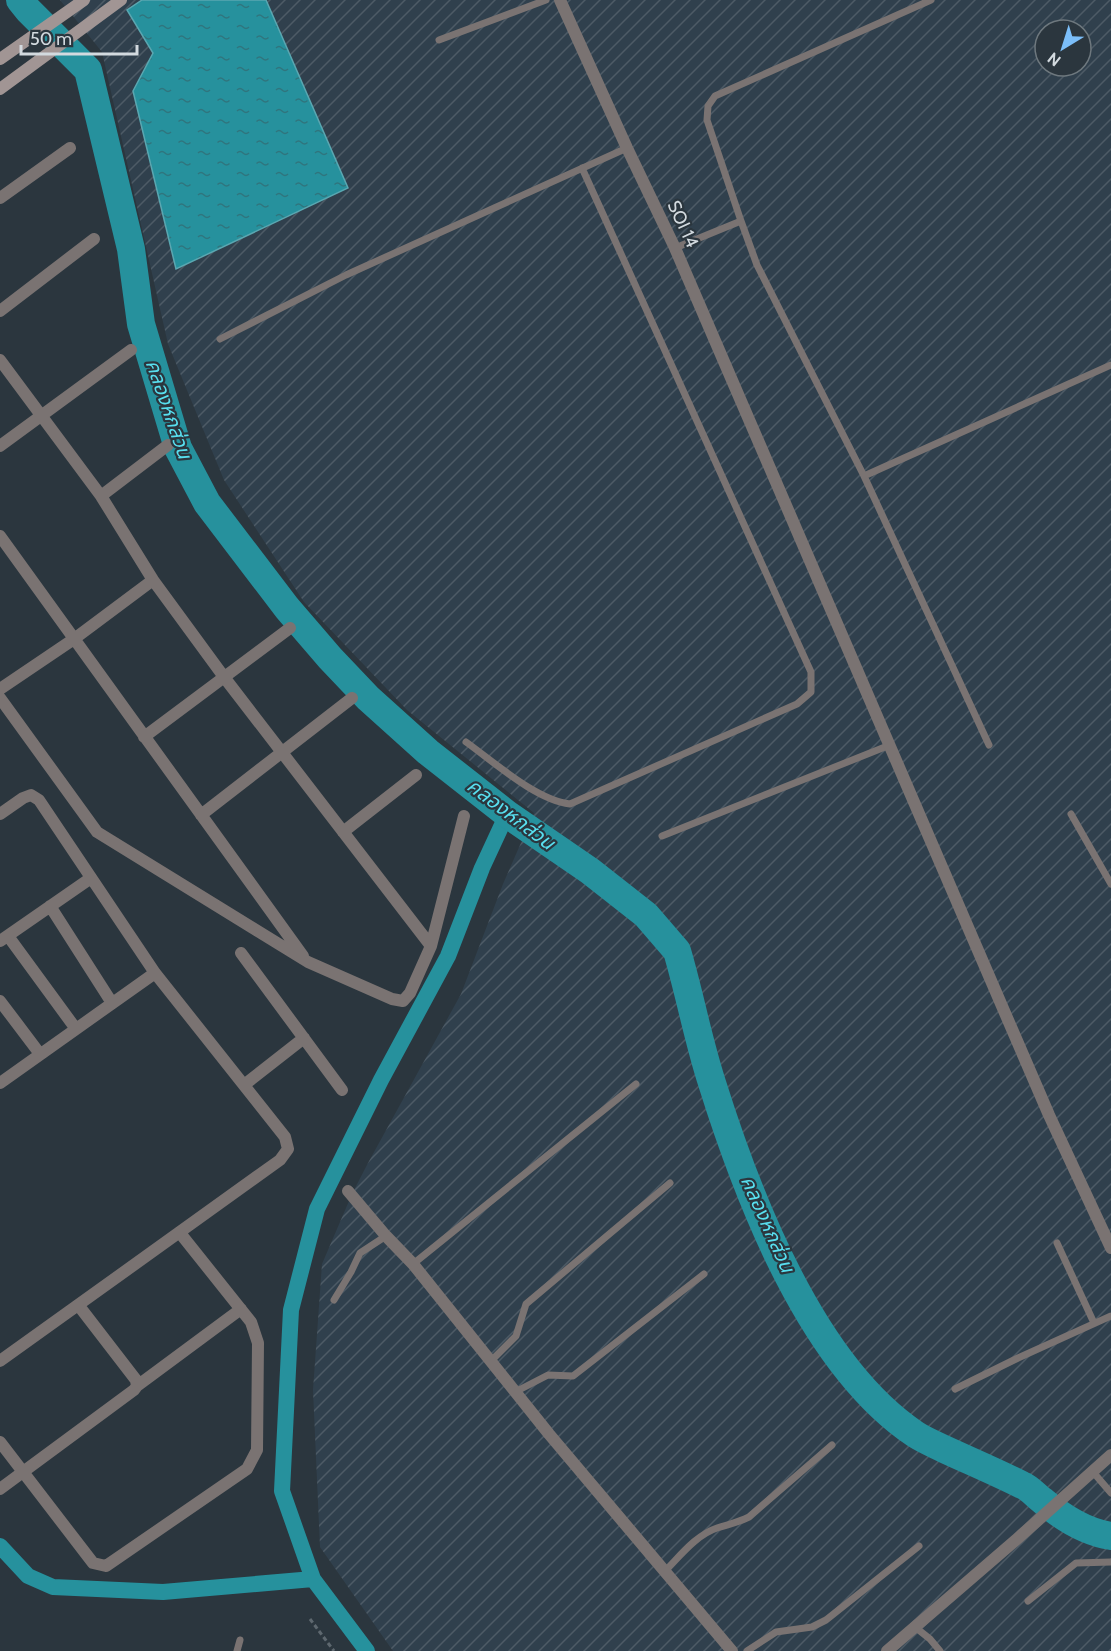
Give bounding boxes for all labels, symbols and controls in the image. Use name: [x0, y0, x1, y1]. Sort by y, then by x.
scale bar: [21, 18, 136, 56]
north arrow: [1033, 18, 1093, 78]
text: 50 m: [30, 28, 72, 50]
text: N: [1044, 48, 1064, 70]
street label: SOI 14: [663, 197, 703, 251]
water label: คลองหกส่วน: [141, 356, 198, 463]
water label: คลองหกส่วน: [463, 773, 561, 856]
water label: คลองหกส่วน: [736, 1172, 801, 1278]

